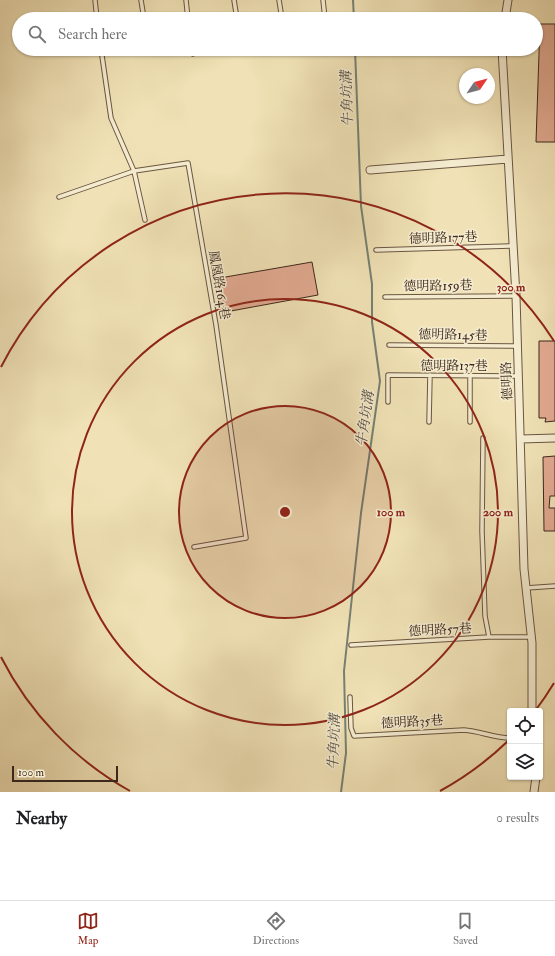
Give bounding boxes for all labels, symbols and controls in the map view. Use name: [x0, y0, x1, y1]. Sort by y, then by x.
search box: [12, 12, 543, 56]
icon: search: [26, 23, 48, 45]
text: Search here: [58, 25, 127, 44]
north arrow: [459, 68, 495, 104]
water label: 牛角坑溝: [337, 69, 356, 127]
street label: 德明路177巷: [408, 229, 478, 247]
street label: 鳳凰路164巷: [205, 249, 233, 321]
street label: 德明路159巷: [403, 277, 473, 295]
text: 300 m: [497, 280, 526, 295]
street label: 德明路145巷: [418, 326, 488, 344]
street label: 德明路137巷: [420, 358, 488, 374]
street label: 德明路: [498, 361, 516, 401]
water label: 牛角坑溝: [353, 388, 378, 448]
centre of rings: [278, 505, 292, 519]
text: 100 m: [377, 505, 406, 520]
text: 200 m: [483, 505, 514, 520]
street label: 德明路57巷: [408, 620, 472, 640]
map controls: [507, 708, 543, 780]
button: locate: [507, 708, 543, 744]
water label: 牛角坑溝: [325, 712, 344, 770]
street label: 德明路35巷: [380, 712, 444, 732]
button: layers: [507, 744, 543, 780]
scale bar: [12, 764, 118, 783]
text: 100 m: [18, 766, 44, 779]
text: Nearby: [16, 808, 67, 829]
text: 0 results: [496, 810, 539, 826]
tab: Map: [77, 910, 99, 947]
tab: Directions: [253, 910, 299, 947]
tab: Saved: [453, 910, 478, 947]

